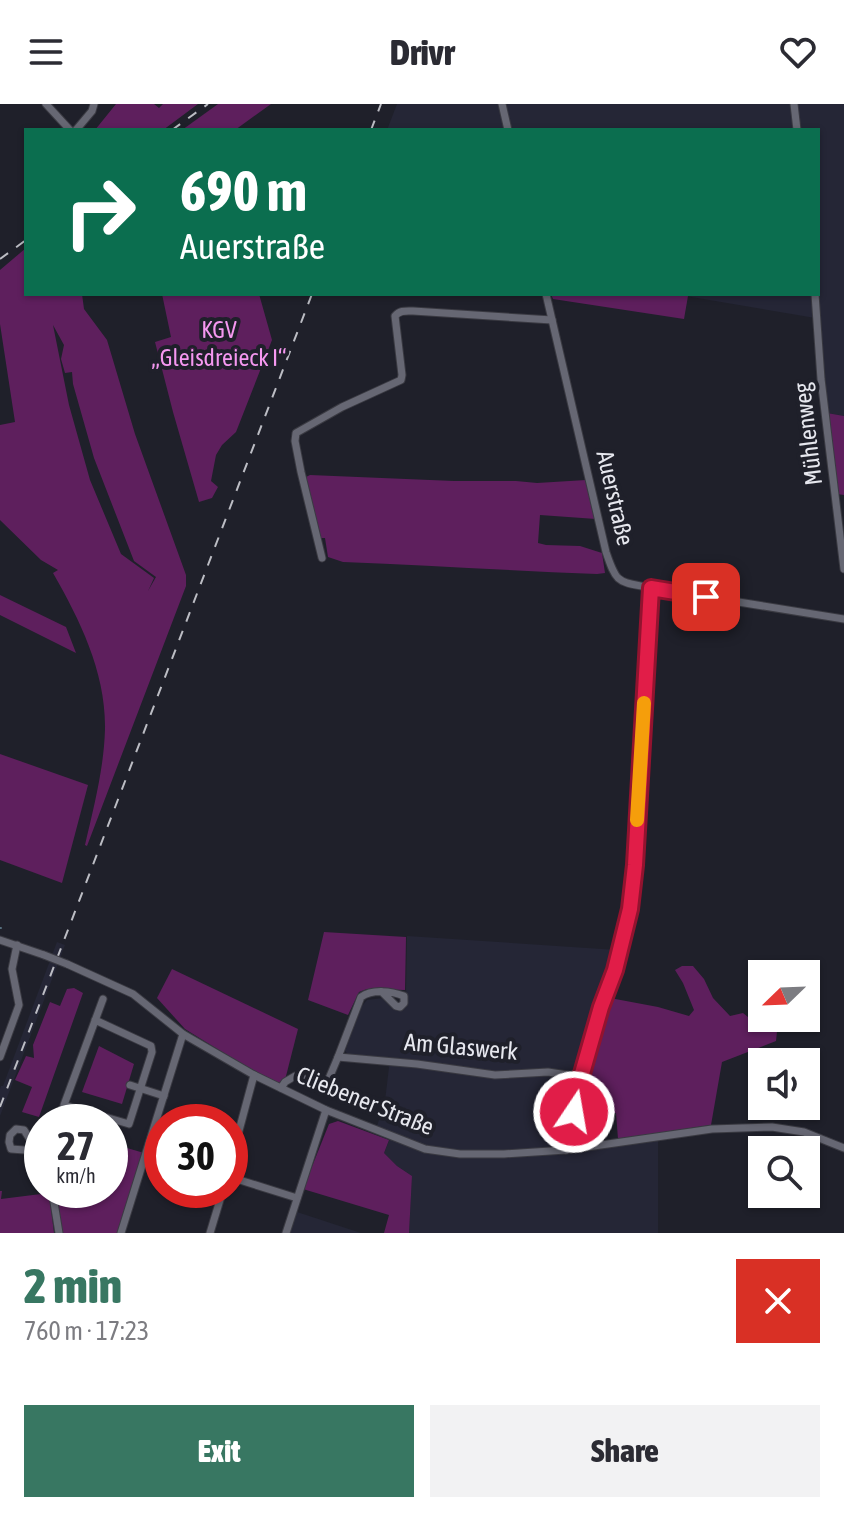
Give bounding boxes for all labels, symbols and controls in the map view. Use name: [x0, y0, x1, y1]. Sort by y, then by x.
icon: menu: [24, 30, 68, 74]
icon: heart: [776, 30, 820, 74]
text: Drivr: [390, 31, 454, 73]
text: 690 m: [180, 159, 307, 223]
icon: right: [48, 160, 152, 264]
text: Auerstraße: [180, 225, 325, 267]
park label: KGV „Gleisdreieck I“: [152, 316, 286, 371]
street label: Mühlenweg: [788, 380, 827, 487]
street label: Auerstraße: [591, 448, 640, 548]
pin: [672, 563, 740, 631]
icon: arrive: [684, 575, 728, 619]
north arrow: [748, 960, 820, 1032]
map controls: [748, 960, 820, 1208]
street label: Am Glaswerk: [403, 1028, 519, 1065]
button: sound: [748, 1048, 820, 1120]
street label: Cliebener Straße: [293, 1061, 438, 1140]
position arrow: [532, 1070, 616, 1154]
speed limit sign: 30: [144, 1104, 248, 1208]
text: 27: [57, 1123, 95, 1168]
button: search: [748, 1136, 820, 1208]
text: km/h: [56, 1164, 96, 1187]
text: 2 min: [24, 1258, 122, 1313]
button: close: [736, 1259, 820, 1343]
text: 760 m · 17:23: [24, 1316, 149, 1346]
button: Exit: [24, 1405, 414, 1497]
button: Share: [430, 1405, 820, 1497]

